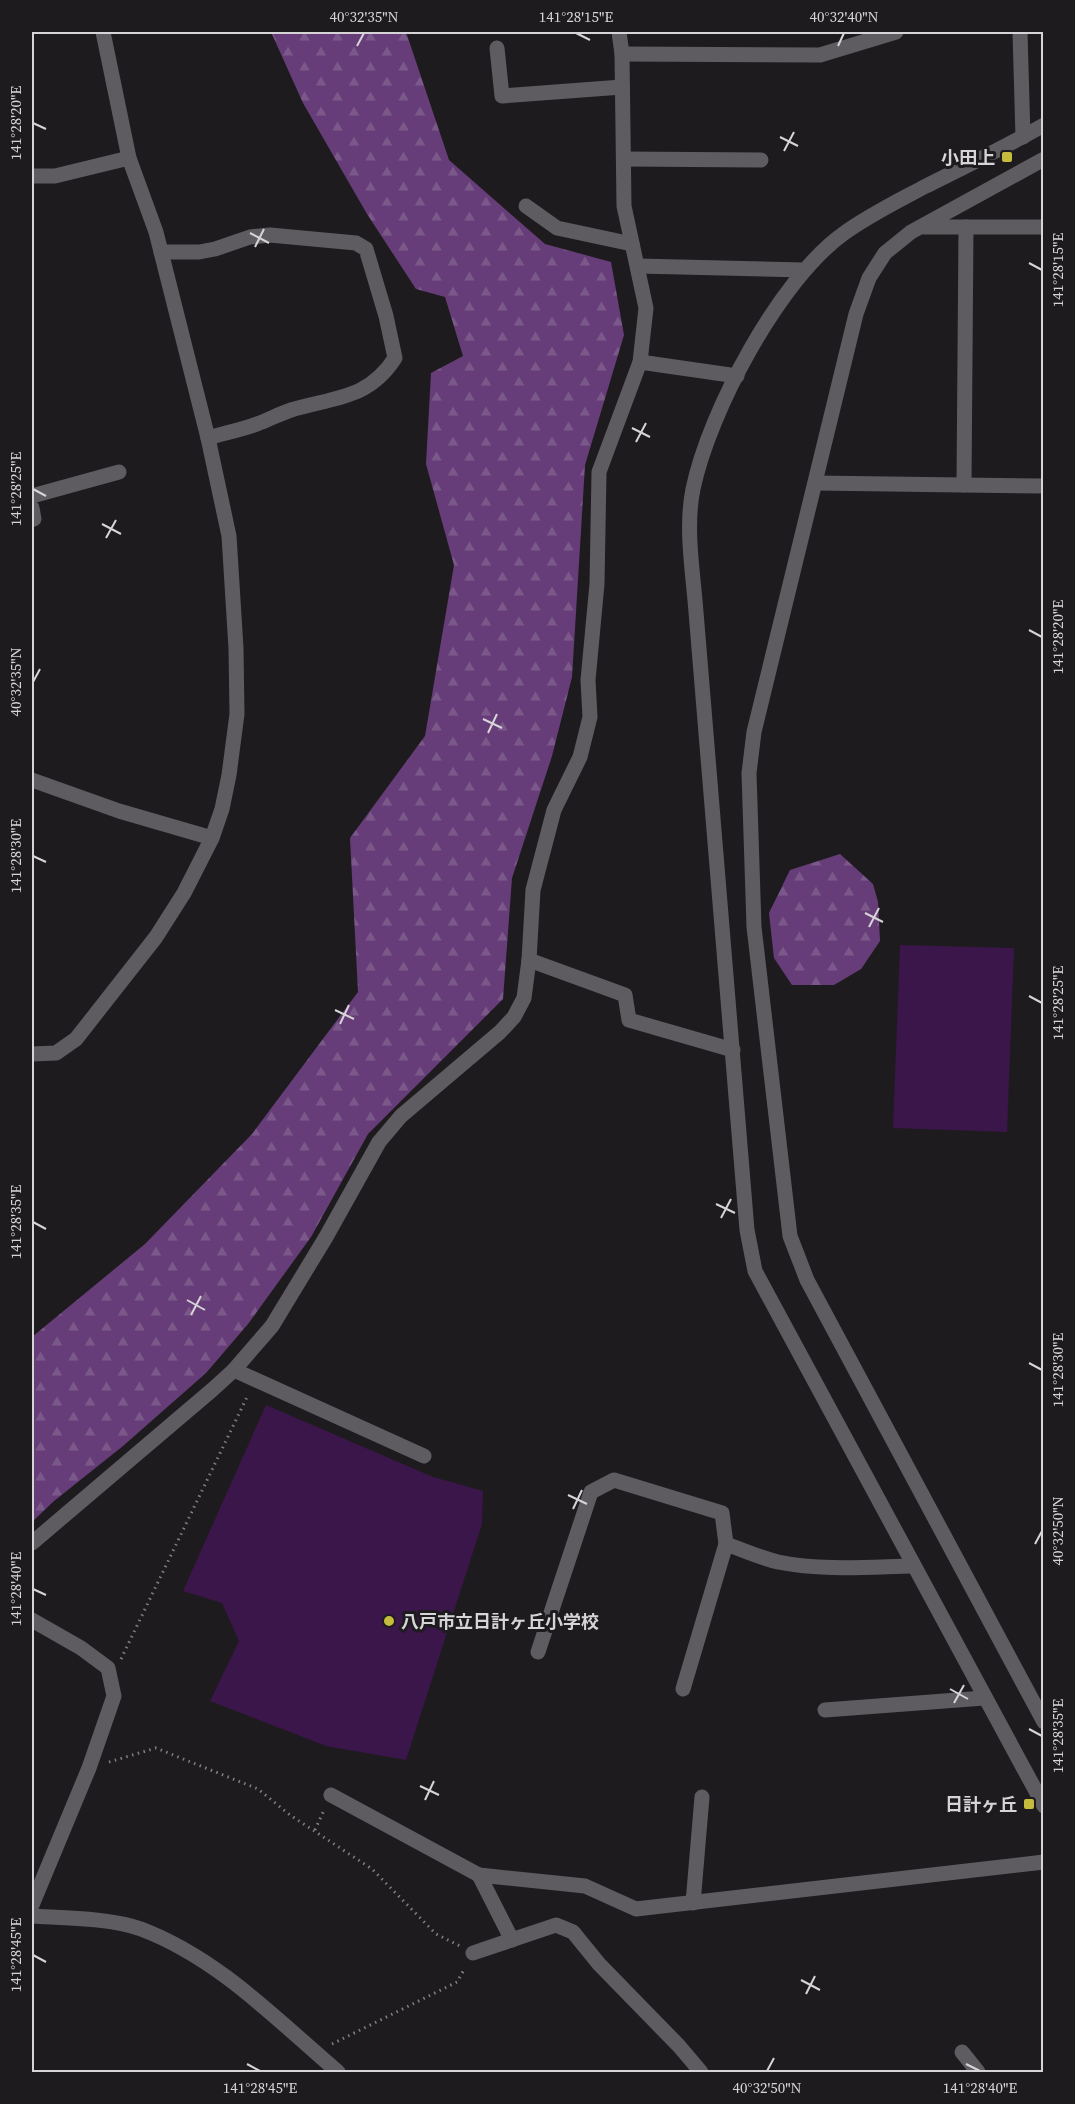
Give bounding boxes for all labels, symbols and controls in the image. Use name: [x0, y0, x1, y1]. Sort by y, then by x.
text: 40°32'35"N: [329, 6, 399, 27]
text: 141°28'15"E: [539, 6, 613, 27]
text: 40°32'40"N: [809, 6, 879, 27]
text: 141°28'20"E: [5, 86, 26, 160]
place label: 小田上: [941, 145, 995, 170]
marker: 小田上: [1000, 150, 1014, 164]
text: 141°28'15"E: [1047, 233, 1068, 307]
text: 141°28'25"E: [5, 452, 26, 526]
text: 141°28'20"E: [1047, 600, 1068, 674]
text: 40°32'35"N: [5, 647, 26, 717]
text: 141°28'30"E: [5, 819, 26, 893]
text: 141°28'25"E: [1047, 966, 1068, 1040]
text: 141°28'35"E: [5, 1185, 26, 1259]
text: 141°28'30"E: [1047, 1333, 1068, 1407]
text: 40°32'50"N: [1047, 1496, 1068, 1566]
text: 141°28'40"E: [5, 1552, 26, 1626]
place label: 八戸市立日計ヶ丘小学校: [401, 1609, 599, 1634]
marker: 八戸市立日計ヶ丘小学校: [382, 1614, 396, 1628]
text: 141°28'35"E: [1047, 1699, 1068, 1773]
place label: 日計ヶ丘: [945, 1792, 1017, 1817]
marker: 日計ヶ丘: [1022, 1797, 1036, 1811]
text: 141°28'45"E: [5, 1918, 26, 1992]
text: 141°28'45"E: [223, 2077, 297, 2098]
text: 40°32'50"N: [732, 2077, 802, 2098]
text: 141°28'40"E: [943, 2077, 1017, 2098]

